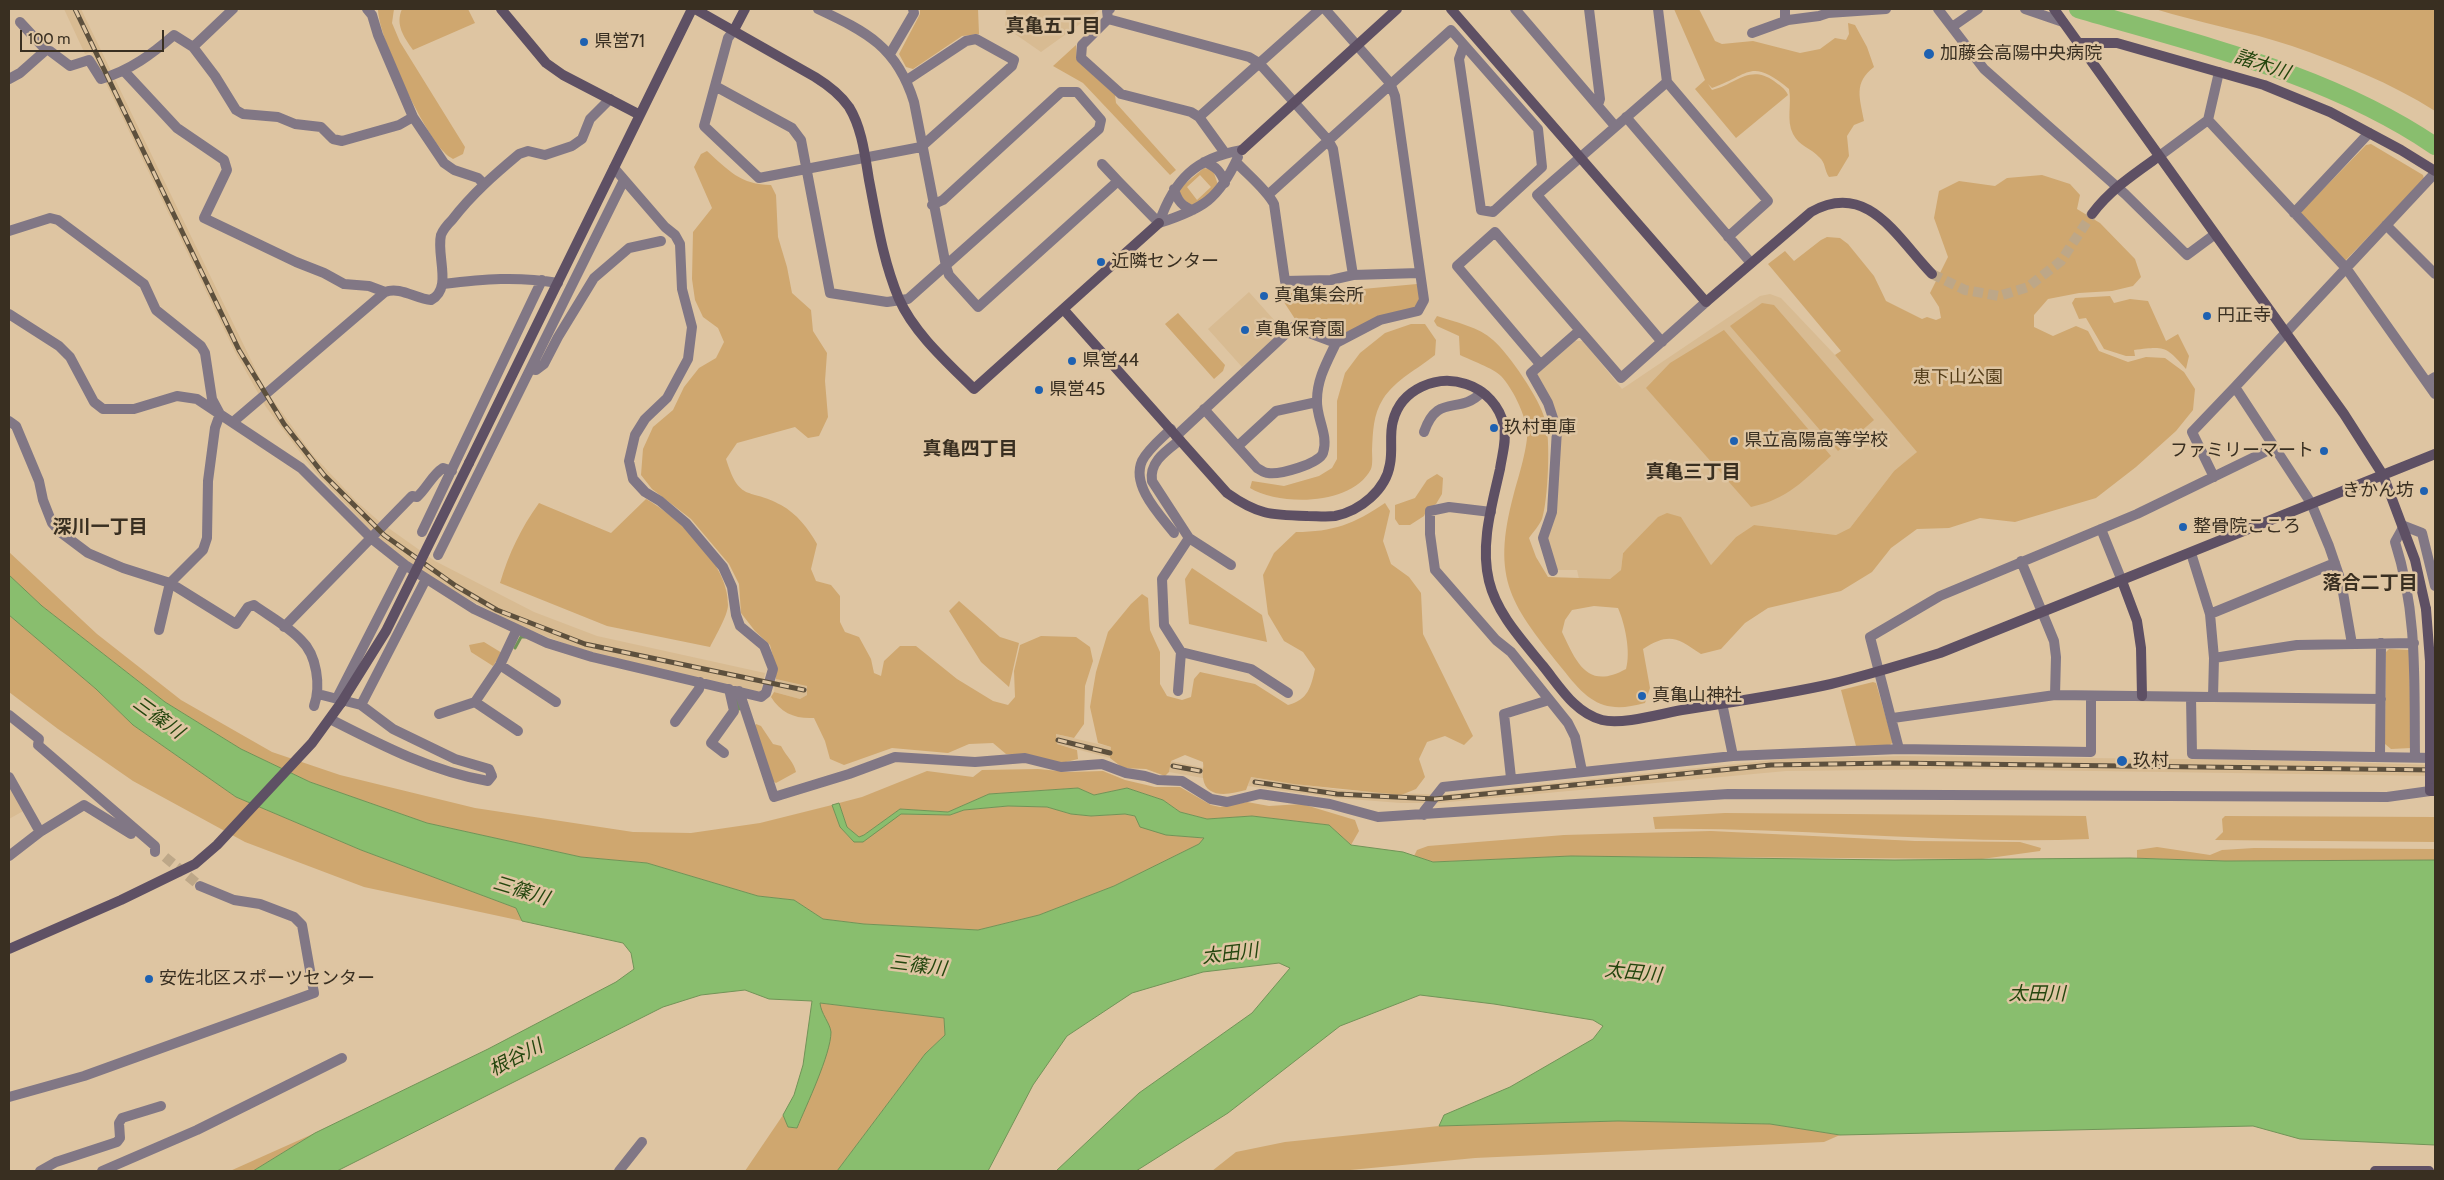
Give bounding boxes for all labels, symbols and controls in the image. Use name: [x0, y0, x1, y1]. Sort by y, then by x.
district label: 真亀五丁目: [1006, 15, 1100, 37]
scale bar: [22, 20, 166, 52]
text: 100 m: [28, 30, 70, 48]
place label: 県営71: [594, 31, 645, 53]
marker: 県営71: [578, 36, 590, 48]
place label: 加藤会高陽中央病院: [1940, 43, 2102, 65]
water label: 諸木川: [2231, 45, 2293, 85]
marker: 加藤会高陽中央病院: [1922, 47, 1936, 61]
place label: 近隣センター: [1111, 251, 1219, 273]
marker: 近隣センター: [1095, 256, 1107, 268]
place label: 真亀集会所: [1274, 285, 1364, 307]
marker: 真亀集会所: [1258, 290, 1270, 302]
place label: 円正寺: [2217, 305, 2271, 327]
marker: 円正寺: [2201, 310, 2213, 322]
place label: 真亀保育園: [1255, 319, 1345, 341]
marker: 真亀保育園: [1239, 324, 1251, 336]
place label: 県営44: [1082, 350, 1139, 372]
marker: 県営44: [1066, 355, 1078, 367]
park label: 恵下山公園: [1913, 367, 2003, 389]
place label: 県営45: [1049, 379, 1105, 401]
marker: 県営45: [1033, 384, 1045, 396]
place label: 玖村車庫: [1504, 417, 1576, 439]
marker: 玖村車庫: [1488, 422, 1500, 434]
place label: 県立高陽高等学校: [1744, 430, 1888, 452]
marker: 県立高陽高等学校: [1728, 435, 1740, 447]
district label: 真亀四丁目: [923, 438, 1017, 460]
place label: ファミリーマート: [2170, 440, 2314, 462]
marker: ファミリーマート: [2318, 445, 2330, 457]
district label: 真亀三丁目: [1646, 461, 1740, 483]
place label: きかん坊: [2342, 480, 2414, 502]
marker: きかん坊: [2418, 485, 2430, 497]
district label: 深川一丁目: [53, 516, 147, 538]
place label: 整骨院こころ: [2193, 516, 2301, 538]
marker: 整骨院こころ: [2177, 521, 2189, 533]
district label: 落合二丁目: [2323, 572, 2417, 594]
place label: 真亀山神社: [1652, 685, 1742, 707]
marker: 真亀山神社: [1636, 690, 1648, 702]
water label: 三篠川: [128, 692, 188, 744]
place label: 玖村: [2133, 750, 2169, 772]
marker: 玖村: [2115, 754, 2129, 768]
water label: 三篠川: [490, 872, 552, 910]
water label: 太田川: [1200, 939, 1260, 969]
water label: 三篠川: [888, 951, 948, 981]
water label: 太田川: [1603, 959, 1663, 987]
place label: 安佐北区スポーツセンター: [159, 968, 375, 990]
marker: 安佐北区スポーツセンター: [143, 973, 155, 985]
water label: 太田川: [2009, 983, 2065, 1005]
water label: 根谷川: [485, 1035, 547, 1081]

